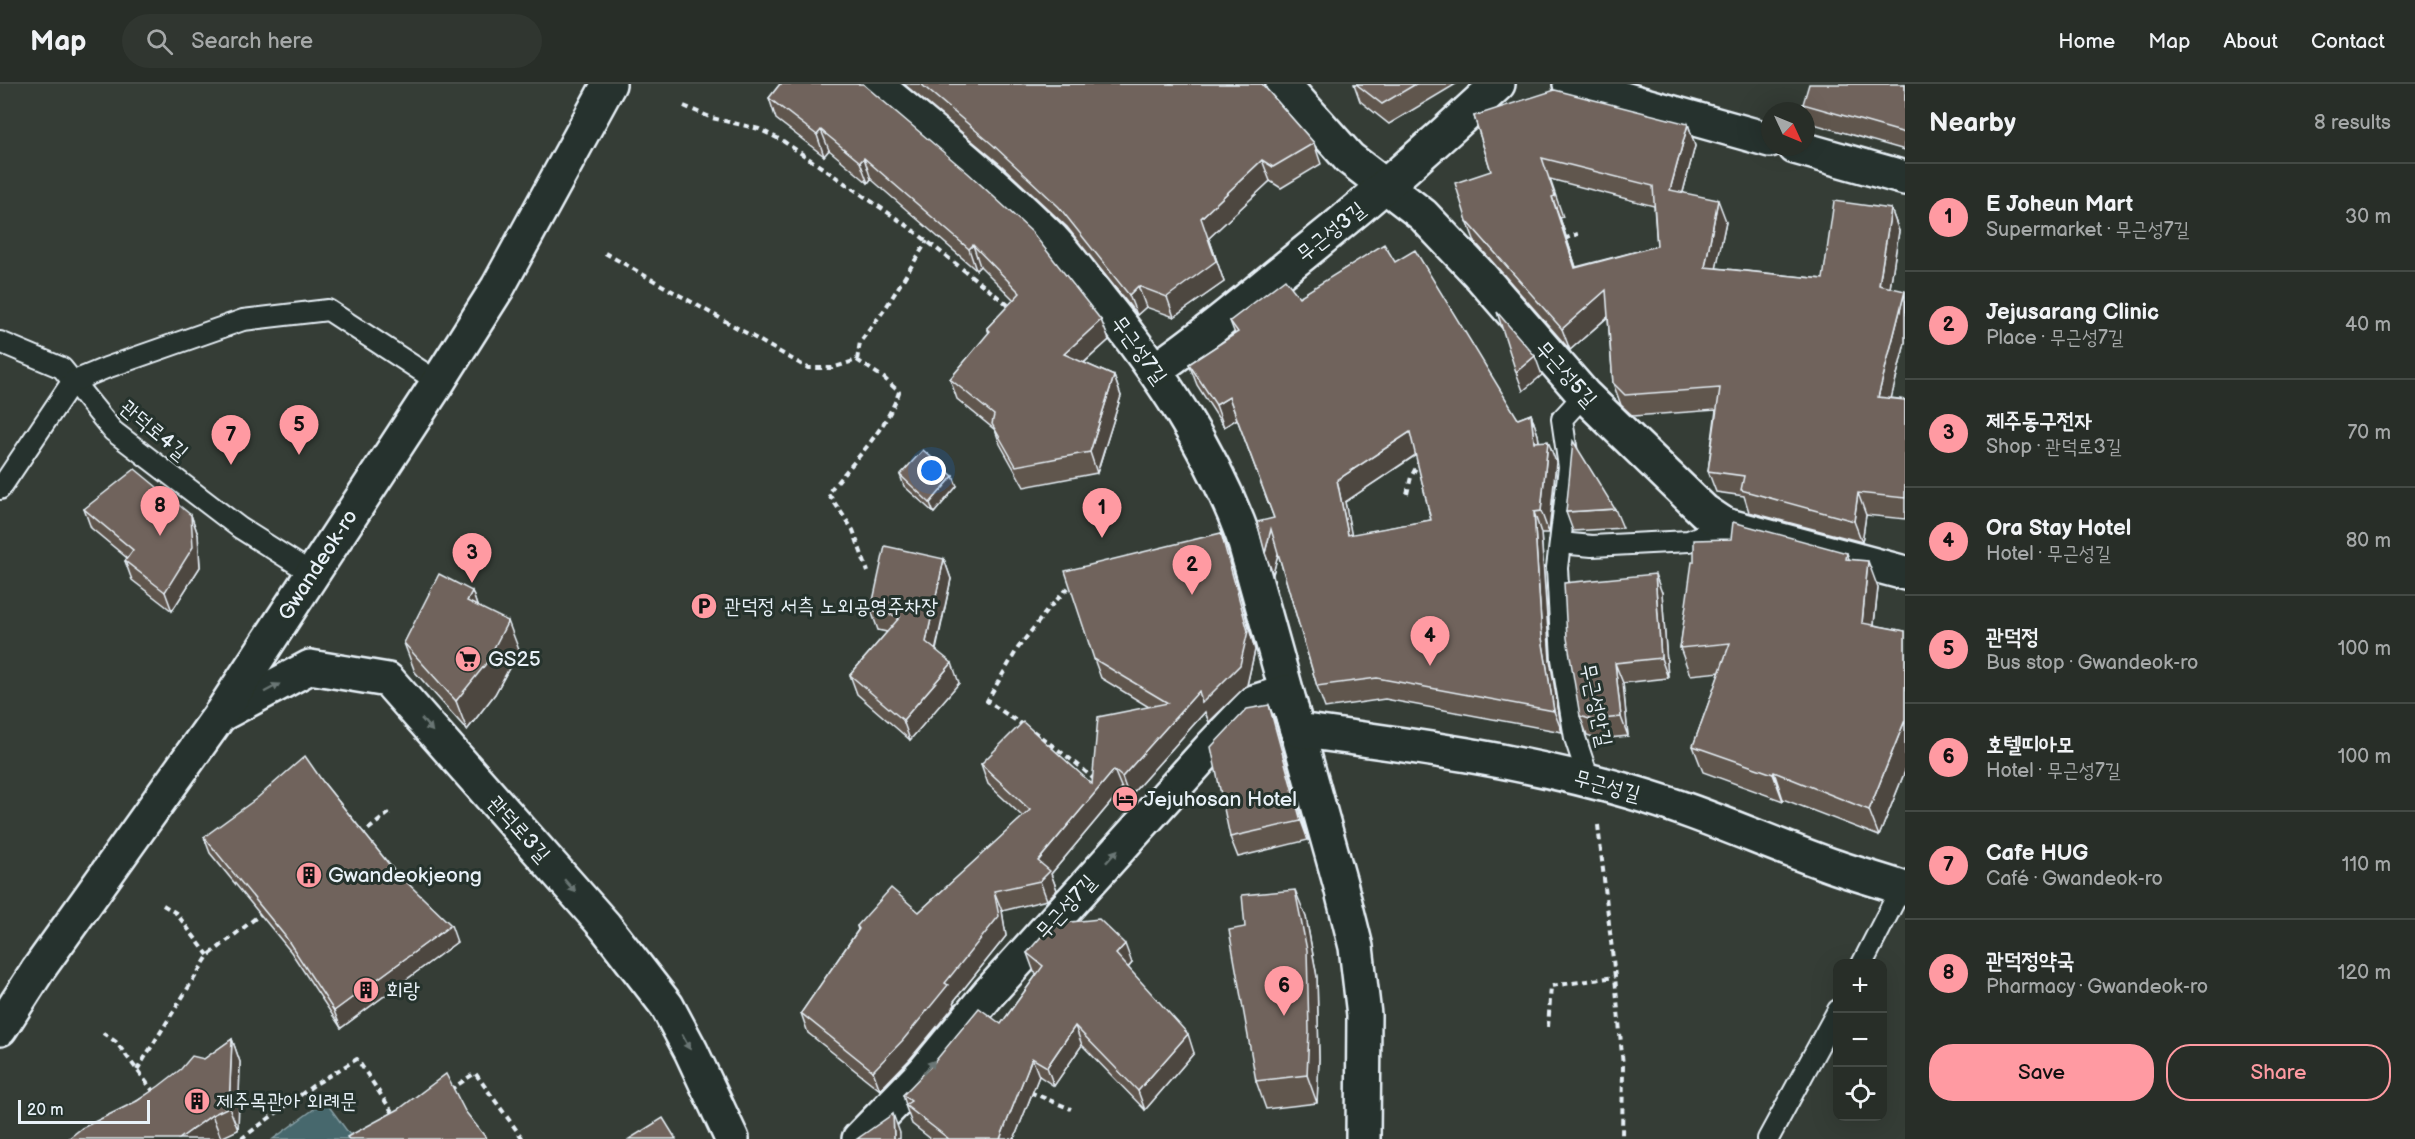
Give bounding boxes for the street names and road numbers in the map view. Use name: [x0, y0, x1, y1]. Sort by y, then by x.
street label: 무근성3길: [1292, 197, 1370, 267]
street label: 무근성7길: [1106, 311, 1172, 389]
street label: 무근성5길: [1530, 336, 1602, 412]
street label: 관덕로4길: [115, 395, 193, 465]
street label: Gwandeok-ro: [273, 505, 363, 625]
street label: 무근성안길: [1575, 661, 1617, 749]
street label: 무근성길: [1571, 765, 1643, 807]
street label: 관덕로3길: [483, 791, 555, 867]
street label: 무근성7길: [1031, 870, 1101, 944]

